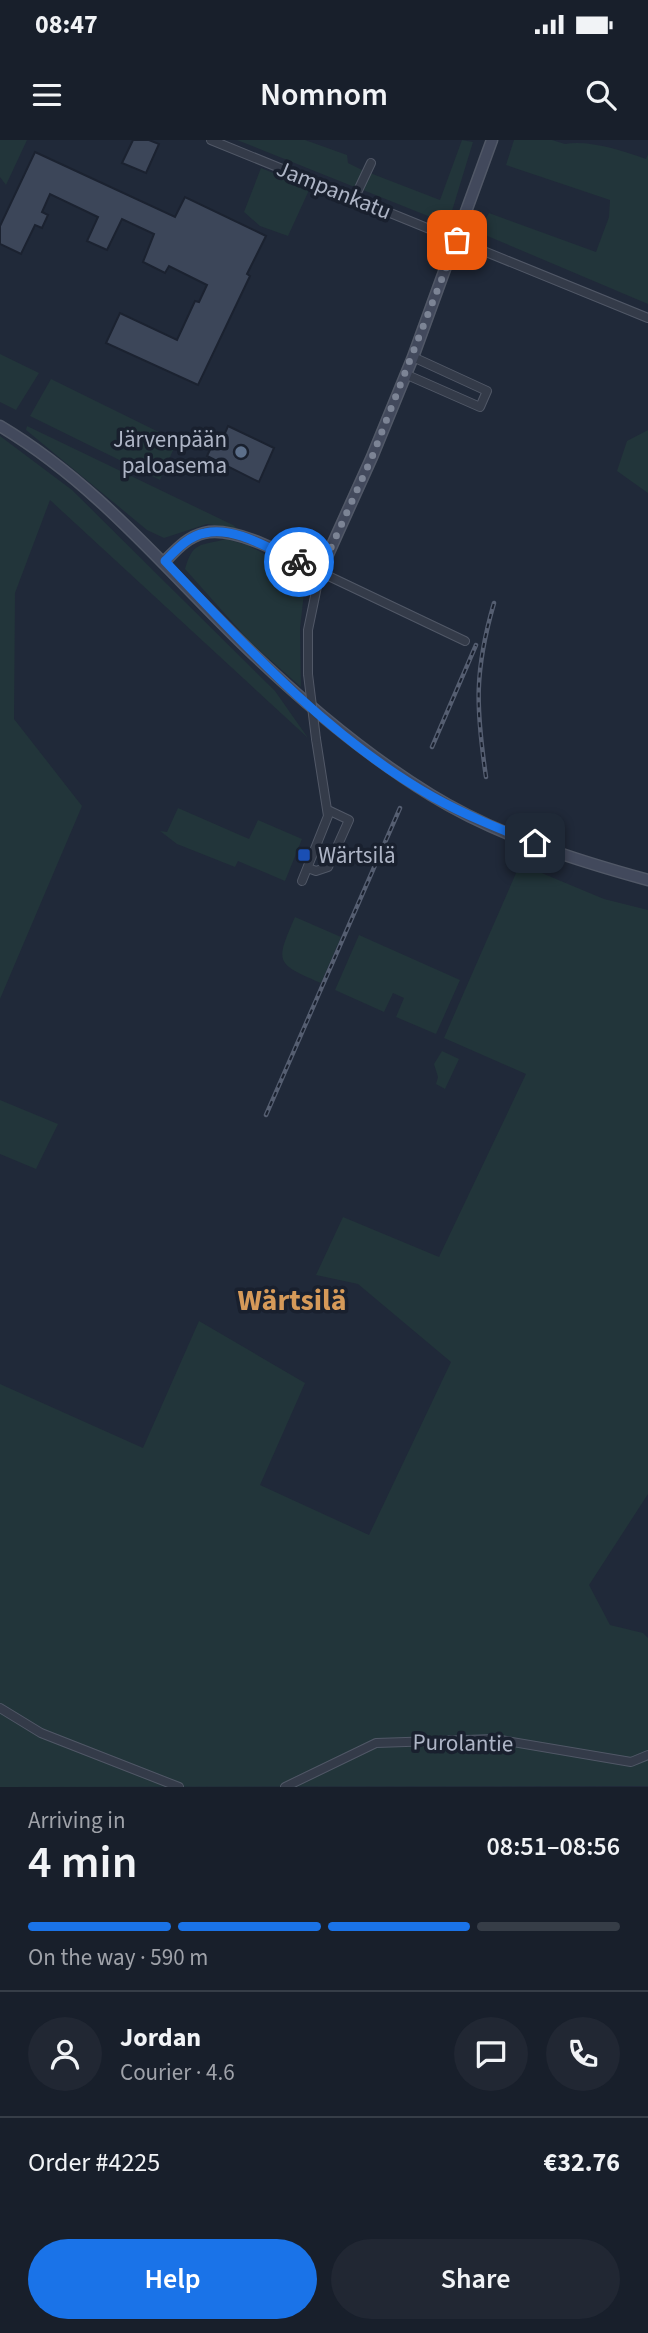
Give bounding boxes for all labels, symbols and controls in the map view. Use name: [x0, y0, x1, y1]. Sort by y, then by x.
text: 08:47: [35, 6, 98, 43]
text: Nomnom: [260, 72, 388, 118]
icon: menu: [28, 76, 66, 114]
icon: search: [582, 76, 620, 114]
street label: Jampankatu: [272, 152, 396, 228]
pin: [427, 210, 487, 270]
icon: bag: [438, 221, 476, 259]
place label: Järvenpään paloasema: [113, 423, 227, 482]
marker: Järvenpään paloasema: [233, 444, 249, 460]
courier: [264, 527, 334, 597]
icon: bike: [280, 543, 318, 581]
pin: [505, 813, 565, 873]
icon: home: [516, 824, 554, 862]
place label: Wärtsilä: [318, 839, 396, 872]
marker: Wärtsilä: [296, 847, 312, 863]
district label: Wärtsilä: [238, 1279, 346, 1322]
street label: Purolantie: [412, 1726, 514, 1760]
text: Arriving in: [28, 1804, 126, 1837]
text: 08:51–08:56: [487, 1828, 620, 1865]
text: 4 min: [28, 1830, 137, 1895]
text: On the way · 590 m: [28, 1941, 208, 1974]
button: person: [28, 2017, 102, 2091]
button: chat: [454, 2017, 528, 2091]
button: phone: [546, 2017, 620, 2091]
text: Jordan: [120, 2019, 201, 2056]
text: Courier · 4.6: [120, 2056, 235, 2089]
text: Order #4225: [28, 2144, 160, 2181]
text: €32.76: [544, 2144, 620, 2181]
button: Help: [28, 2239, 317, 2319]
button: Share: [331, 2239, 620, 2319]

